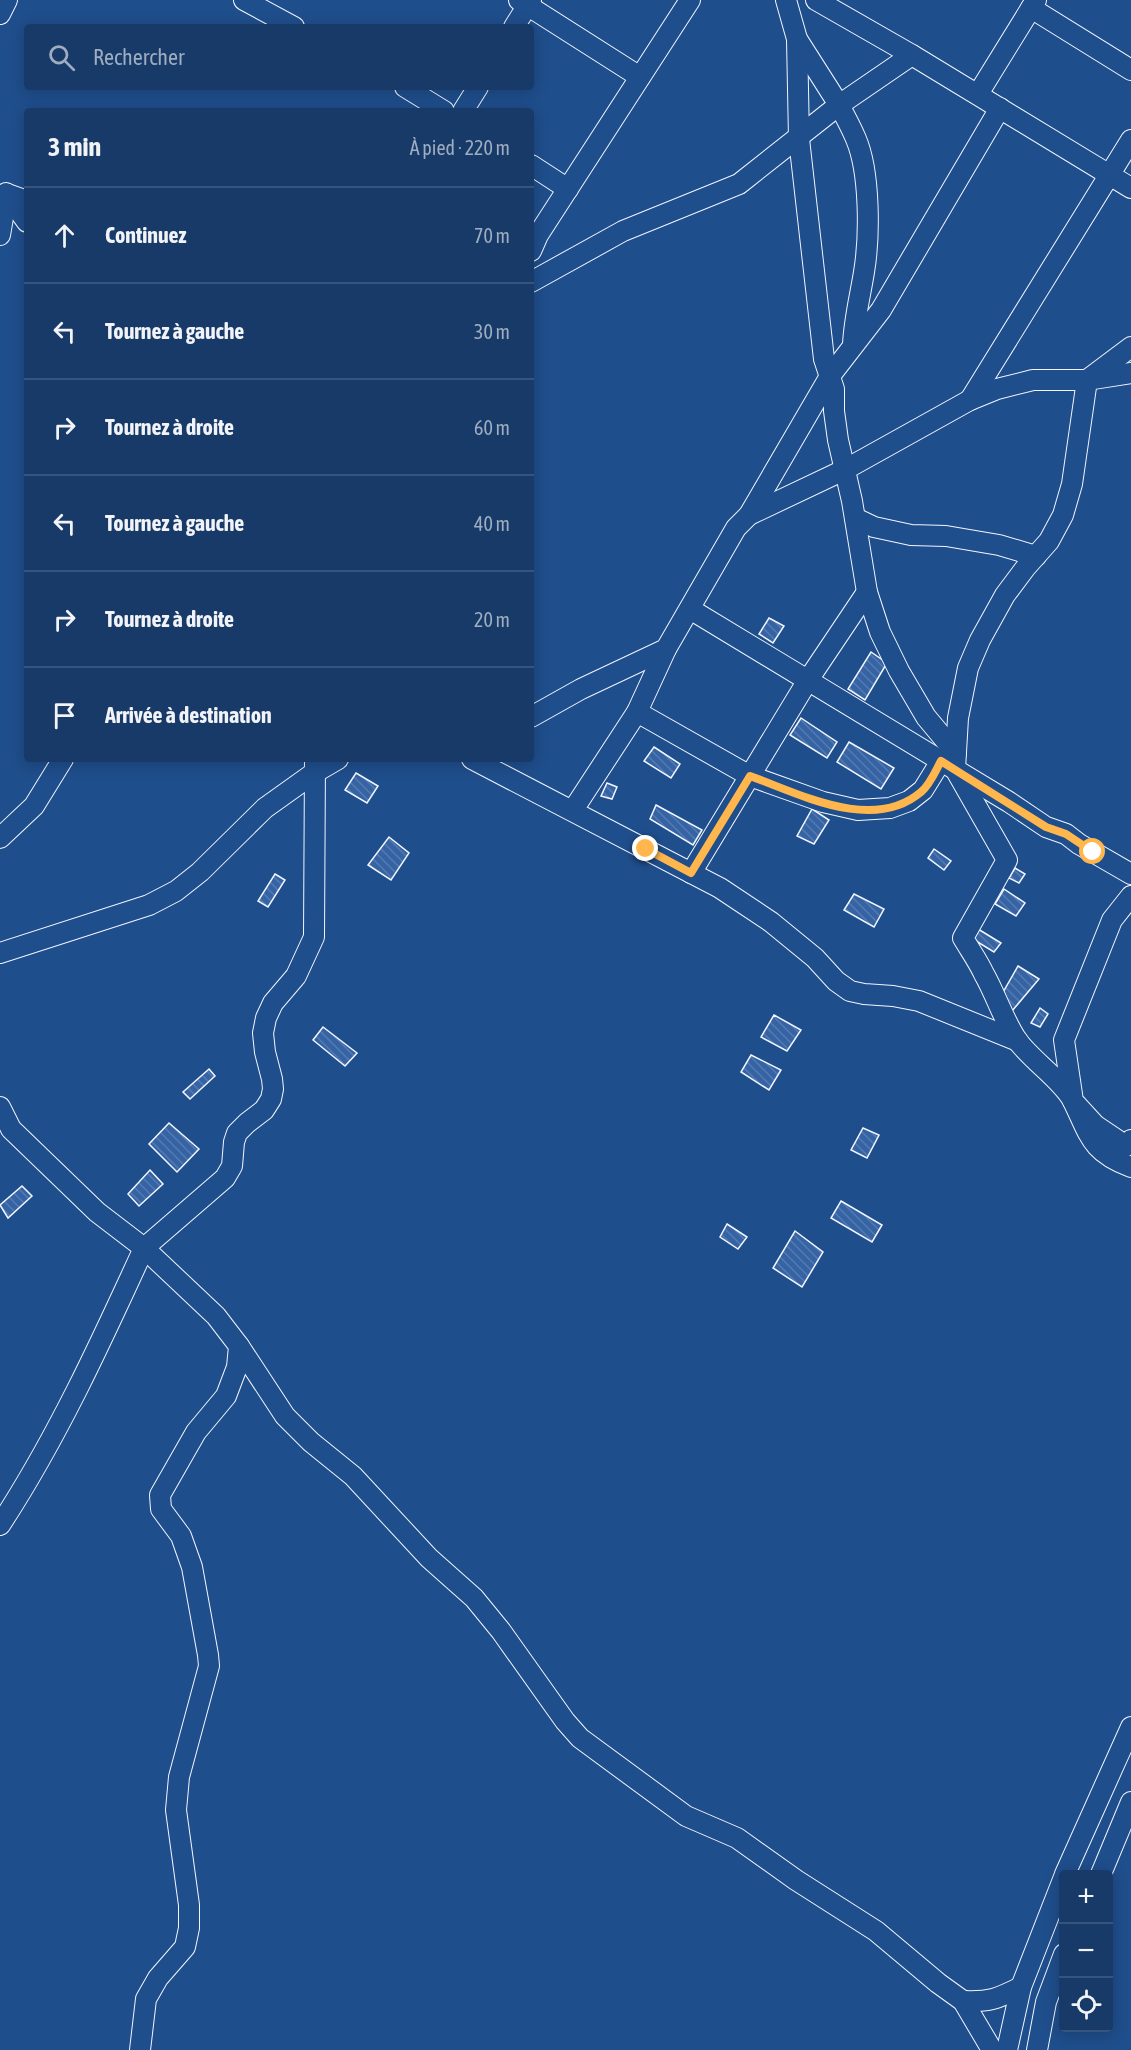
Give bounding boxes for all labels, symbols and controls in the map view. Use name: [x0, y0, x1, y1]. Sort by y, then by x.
search box: [24, 24, 534, 90]
icon: search: [45, 41, 78, 74]
text: Rechercher: [93, 44, 184, 70]
text: 3 min: [48, 132, 101, 162]
text: À pied · 220 m: [410, 136, 510, 159]
icon: ahead: [48, 219, 81, 252]
text: Continuez: [105, 222, 187, 248]
text: 70 m: [474, 224, 510, 247]
icon: left: [48, 315, 81, 348]
text: Tournez à gauche: [105, 318, 244, 344]
text: 30 m: [474, 320, 510, 343]
icon: right: [48, 411, 81, 444]
text: Tournez à droite: [105, 414, 234, 440]
text: 60 m: [474, 416, 510, 439]
icon: left: [48, 507, 81, 540]
text: Tournez à gauche: [105, 510, 244, 536]
text: 40 m: [474, 512, 510, 535]
icon: right: [48, 603, 81, 636]
text: Tournez à droite: [105, 606, 234, 632]
text: 20 m: [474, 608, 510, 631]
icon: arrive: [48, 699, 81, 732]
text: Arrivée à destination: [105, 702, 272, 728]
route end: [632, 835, 658, 861]
route start: [1079, 838, 1105, 864]
map controls: [1059, 1870, 1113, 2032]
button: +: [1059, 1870, 1113, 1924]
button: −: [1059, 1924, 1113, 1978]
button: locate: [1059, 1978, 1113, 2032]

